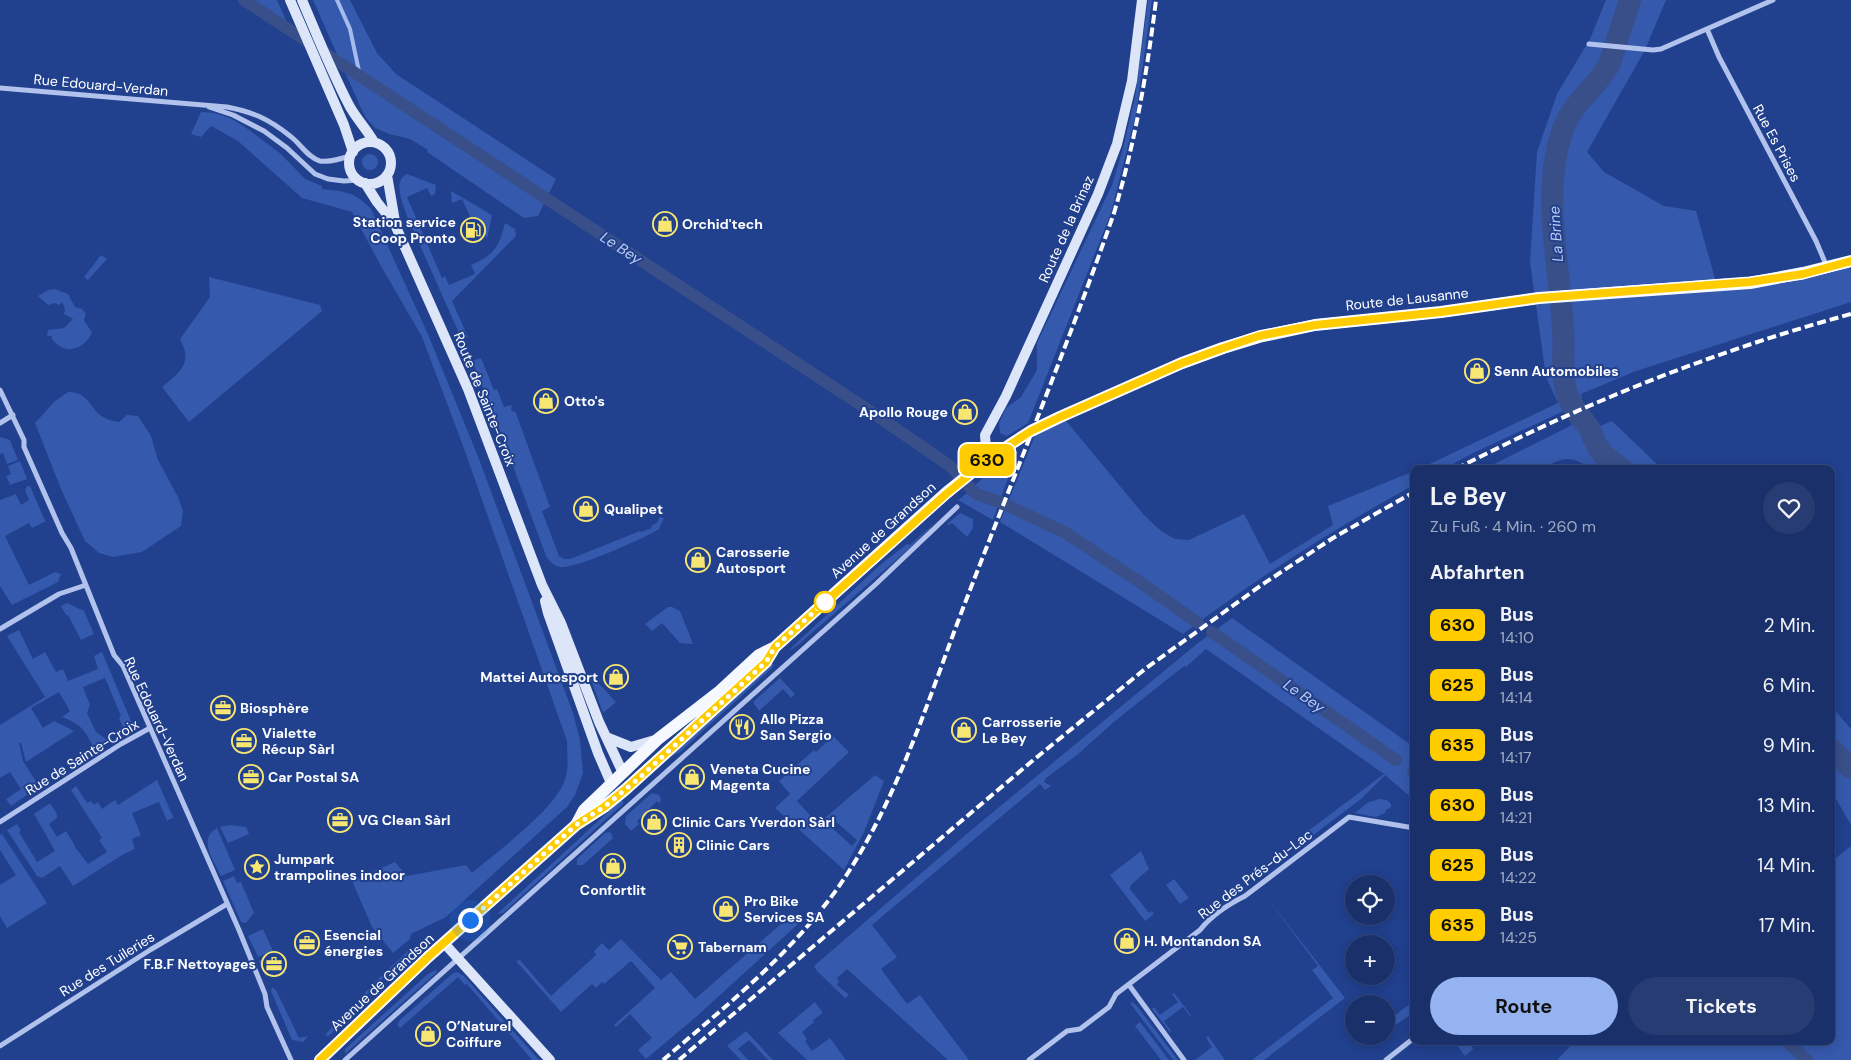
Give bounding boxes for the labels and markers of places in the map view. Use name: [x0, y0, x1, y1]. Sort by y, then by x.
shop icon: Orchid'tech: [652, 211, 678, 237]
place label: Station service Coop Pronto: [353, 213, 456, 247]
place label: Orchid'tech: [682, 215, 763, 233]
fuel station icon: Station service Coop Pronto: [460, 217, 486, 243]
shop icon: Senn Automobiles: [1464, 358, 1490, 384]
place label: Senn Automobiles: [1494, 362, 1619, 380]
shop icon: Otto's: [533, 388, 559, 414]
place label: Otto's: [564, 392, 605, 410]
shop icon: Apollo Rouge: [952, 399, 978, 425]
place label: Apollo Rouge: [859, 403, 948, 421]
shop icon: Qualipet: [573, 496, 599, 522]
place label: Qualipet: [604, 500, 663, 518]
place label: Carosserie Autosport: [716, 543, 790, 577]
shop icon: Carosserie Autosport: [685, 547, 711, 573]
unlabelled marker: [814, 591, 836, 613]
shop icon: Mattei Autosport: [603, 664, 629, 690]
place label: Mattei Autosport: [480, 668, 598, 686]
office icon: Biosphère: [210, 695, 236, 721]
place label: Biosphère: [240, 699, 309, 717]
place label: Allo Pizza San Sergio: [760, 710, 832, 744]
place label: Carrosserie Le Bey: [982, 713, 1062, 747]
restaurant icon: Allo Pizza San Sergio: [729, 714, 755, 740]
shop icon: Carrosserie Le Bey: [951, 717, 977, 743]
place label: Vialette Récup Sàrl: [262, 724, 335, 758]
office icon: Vialette Récup Sàrl: [231, 728, 257, 754]
place label: Veneta Cucine Magenta: [710, 760, 810, 794]
office icon: Car Postal SA: [238, 764, 264, 790]
shop icon: Veneta Cucine Magenta: [679, 764, 705, 790]
place label: Car Postal SA: [268, 768, 359, 786]
office icon: VG Clean Sàrl: [327, 807, 353, 833]
shop icon: Clinic Cars Yverdon Sàrl: [641, 809, 667, 835]
place label: VG Clean Sàrl: [358, 811, 451, 829]
place label: Clinic Cars Yverdon Sàrl: [672, 813, 835, 831]
building icon: Clinic Cars: [666, 832, 692, 858]
place label: Clinic Cars: [696, 836, 770, 854]
place label: Jumpark trampolines indoor: [274, 850, 405, 884]
shop icon: Confortlit: [600, 853, 626, 879]
place icon: Jumpark trampolines indoor: [244, 854, 270, 880]
place label: Confortlit: [580, 881, 646, 899]
place label: Pro Bike Services SA: [744, 892, 824, 926]
shop icon: Pro Bike Services SA: [713, 896, 739, 922]
place label: Esencial énergies: [324, 926, 383, 960]
shop icon: H. Montandon SA: [1114, 928, 1140, 954]
office icon: Esencial énergies: [294, 930, 320, 956]
place label: H. Montandon SA: [1144, 932, 1261, 950]
supermarket icon: Tabernam: [667, 934, 693, 960]
place label: Tabernam: [698, 938, 767, 956]
office icon: F.B.F Nettoyages: [261, 951, 287, 977]
place label: F.B.F Nettoyages: [144, 955, 256, 973]
place label: O’Naturel Coiffure: [446, 1017, 511, 1051]
shop icon: O’Naturel Coiffure: [415, 1021, 441, 1047]

